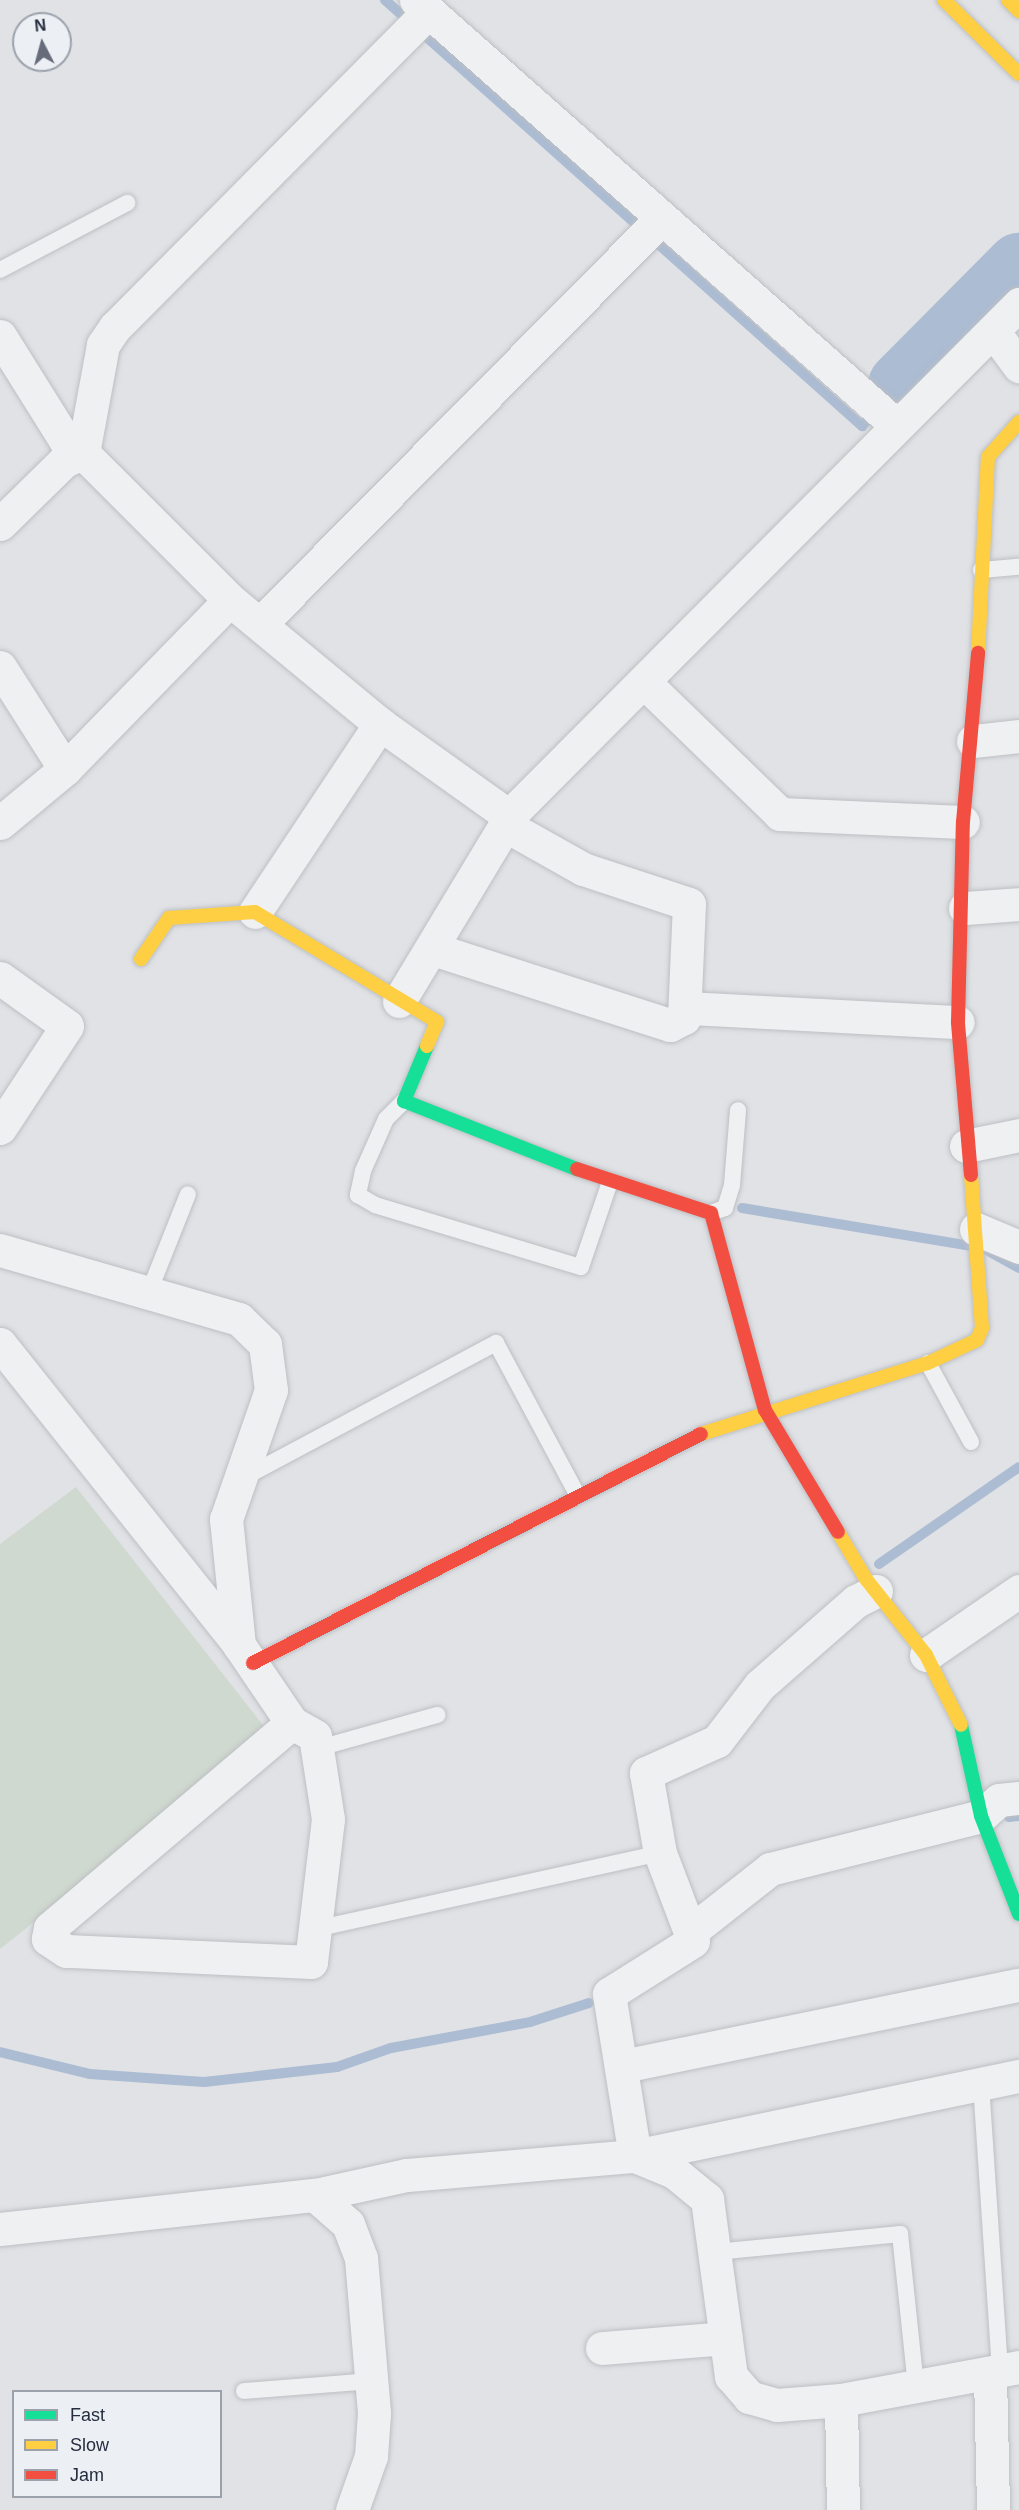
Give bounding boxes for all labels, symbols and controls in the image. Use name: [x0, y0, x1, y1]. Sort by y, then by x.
north arrow: [12, 12, 72, 72]
text: N: [34, 17, 47, 35]
legend: [12, 2390, 222, 2498]
text: Fast: [70, 2405, 105, 2425]
text: Slow: [70, 2435, 109, 2455]
text: Jam: [70, 2465, 104, 2485]

